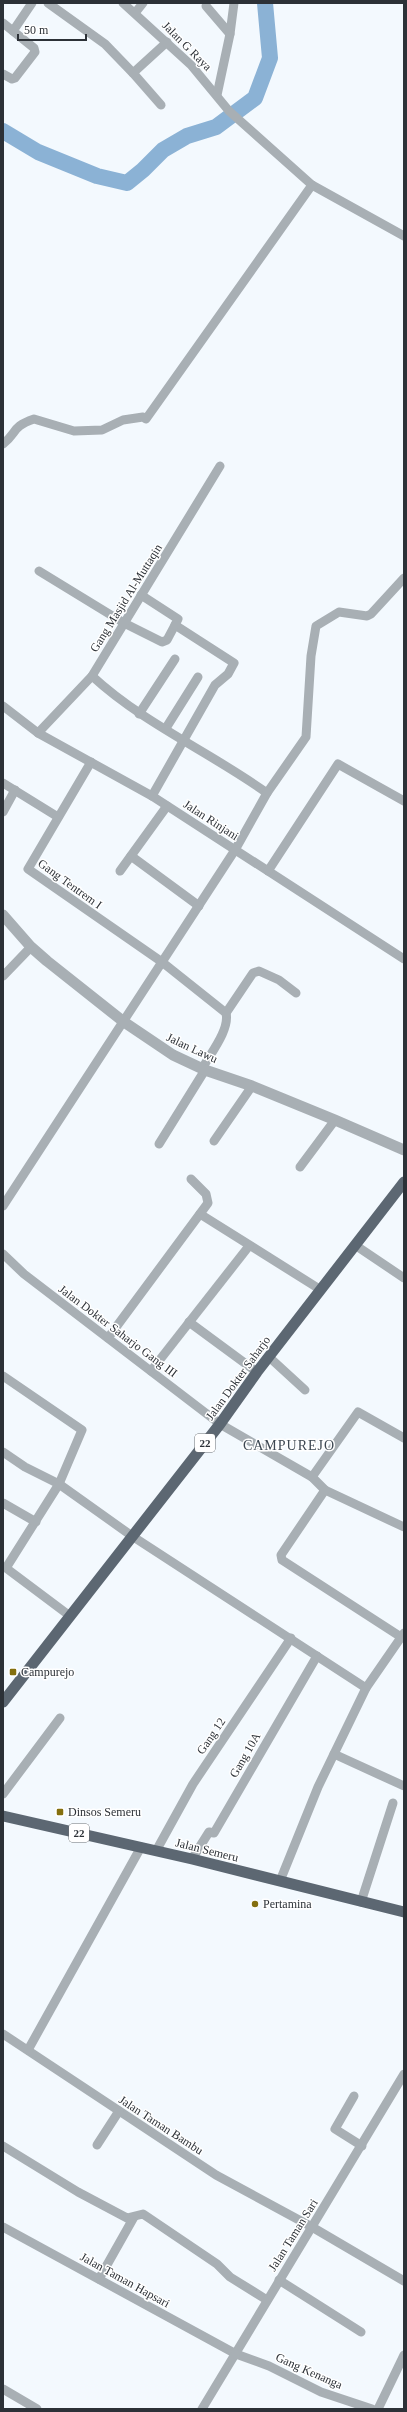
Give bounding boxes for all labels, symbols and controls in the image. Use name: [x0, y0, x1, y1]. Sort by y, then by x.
scale bar: [18, 16, 86, 42]
street label: Jalan G Raya: [159, 18, 215, 74]
text: 50 m: [24, 23, 49, 37]
street label: Gang Masjid Al-Muttaqin: [87, 541, 165, 655]
street label: Jalan Rinjani: [181, 797, 242, 843]
street label: Gang Tentrem I: [35, 856, 105, 912]
street label: Jalan Lawu: [164, 1030, 220, 1066]
street label: Jalan Dokter Saharjo Gang III: [56, 1282, 180, 1380]
street label: Jalan Dokter Saharjo: [203, 1333, 273, 1423]
road number: 22: [195, 1434, 215, 1452]
district label: CAMPUREJO: [243, 1438, 335, 1453]
place label: Campurejo: [21, 1665, 74, 1679]
marker: Campurejo: [8, 1667, 18, 1677]
street label: Gang 12: [194, 1715, 228, 1757]
street label: Gang 10A: [227, 1730, 264, 1780]
place label: Dinsos Semeru: [68, 1805, 141, 1819]
marker: Dinsos Semeru: [55, 1807, 65, 1817]
road number: 22: [69, 1824, 89, 1842]
street label: Jalan Semeru: [174, 1835, 240, 1865]
place label: Pertamina: [263, 1897, 312, 1911]
marker: Pertamina: [250, 1899, 260, 1909]
street label: Jalan Taman Bambu: [116, 2093, 206, 2157]
street label: Jalan Taman Sari: [265, 2196, 321, 2274]
street label: Jalan Taman Hapsari: [78, 2250, 173, 2311]
street label: Gang Kenanga: [273, 2350, 345, 2392]

